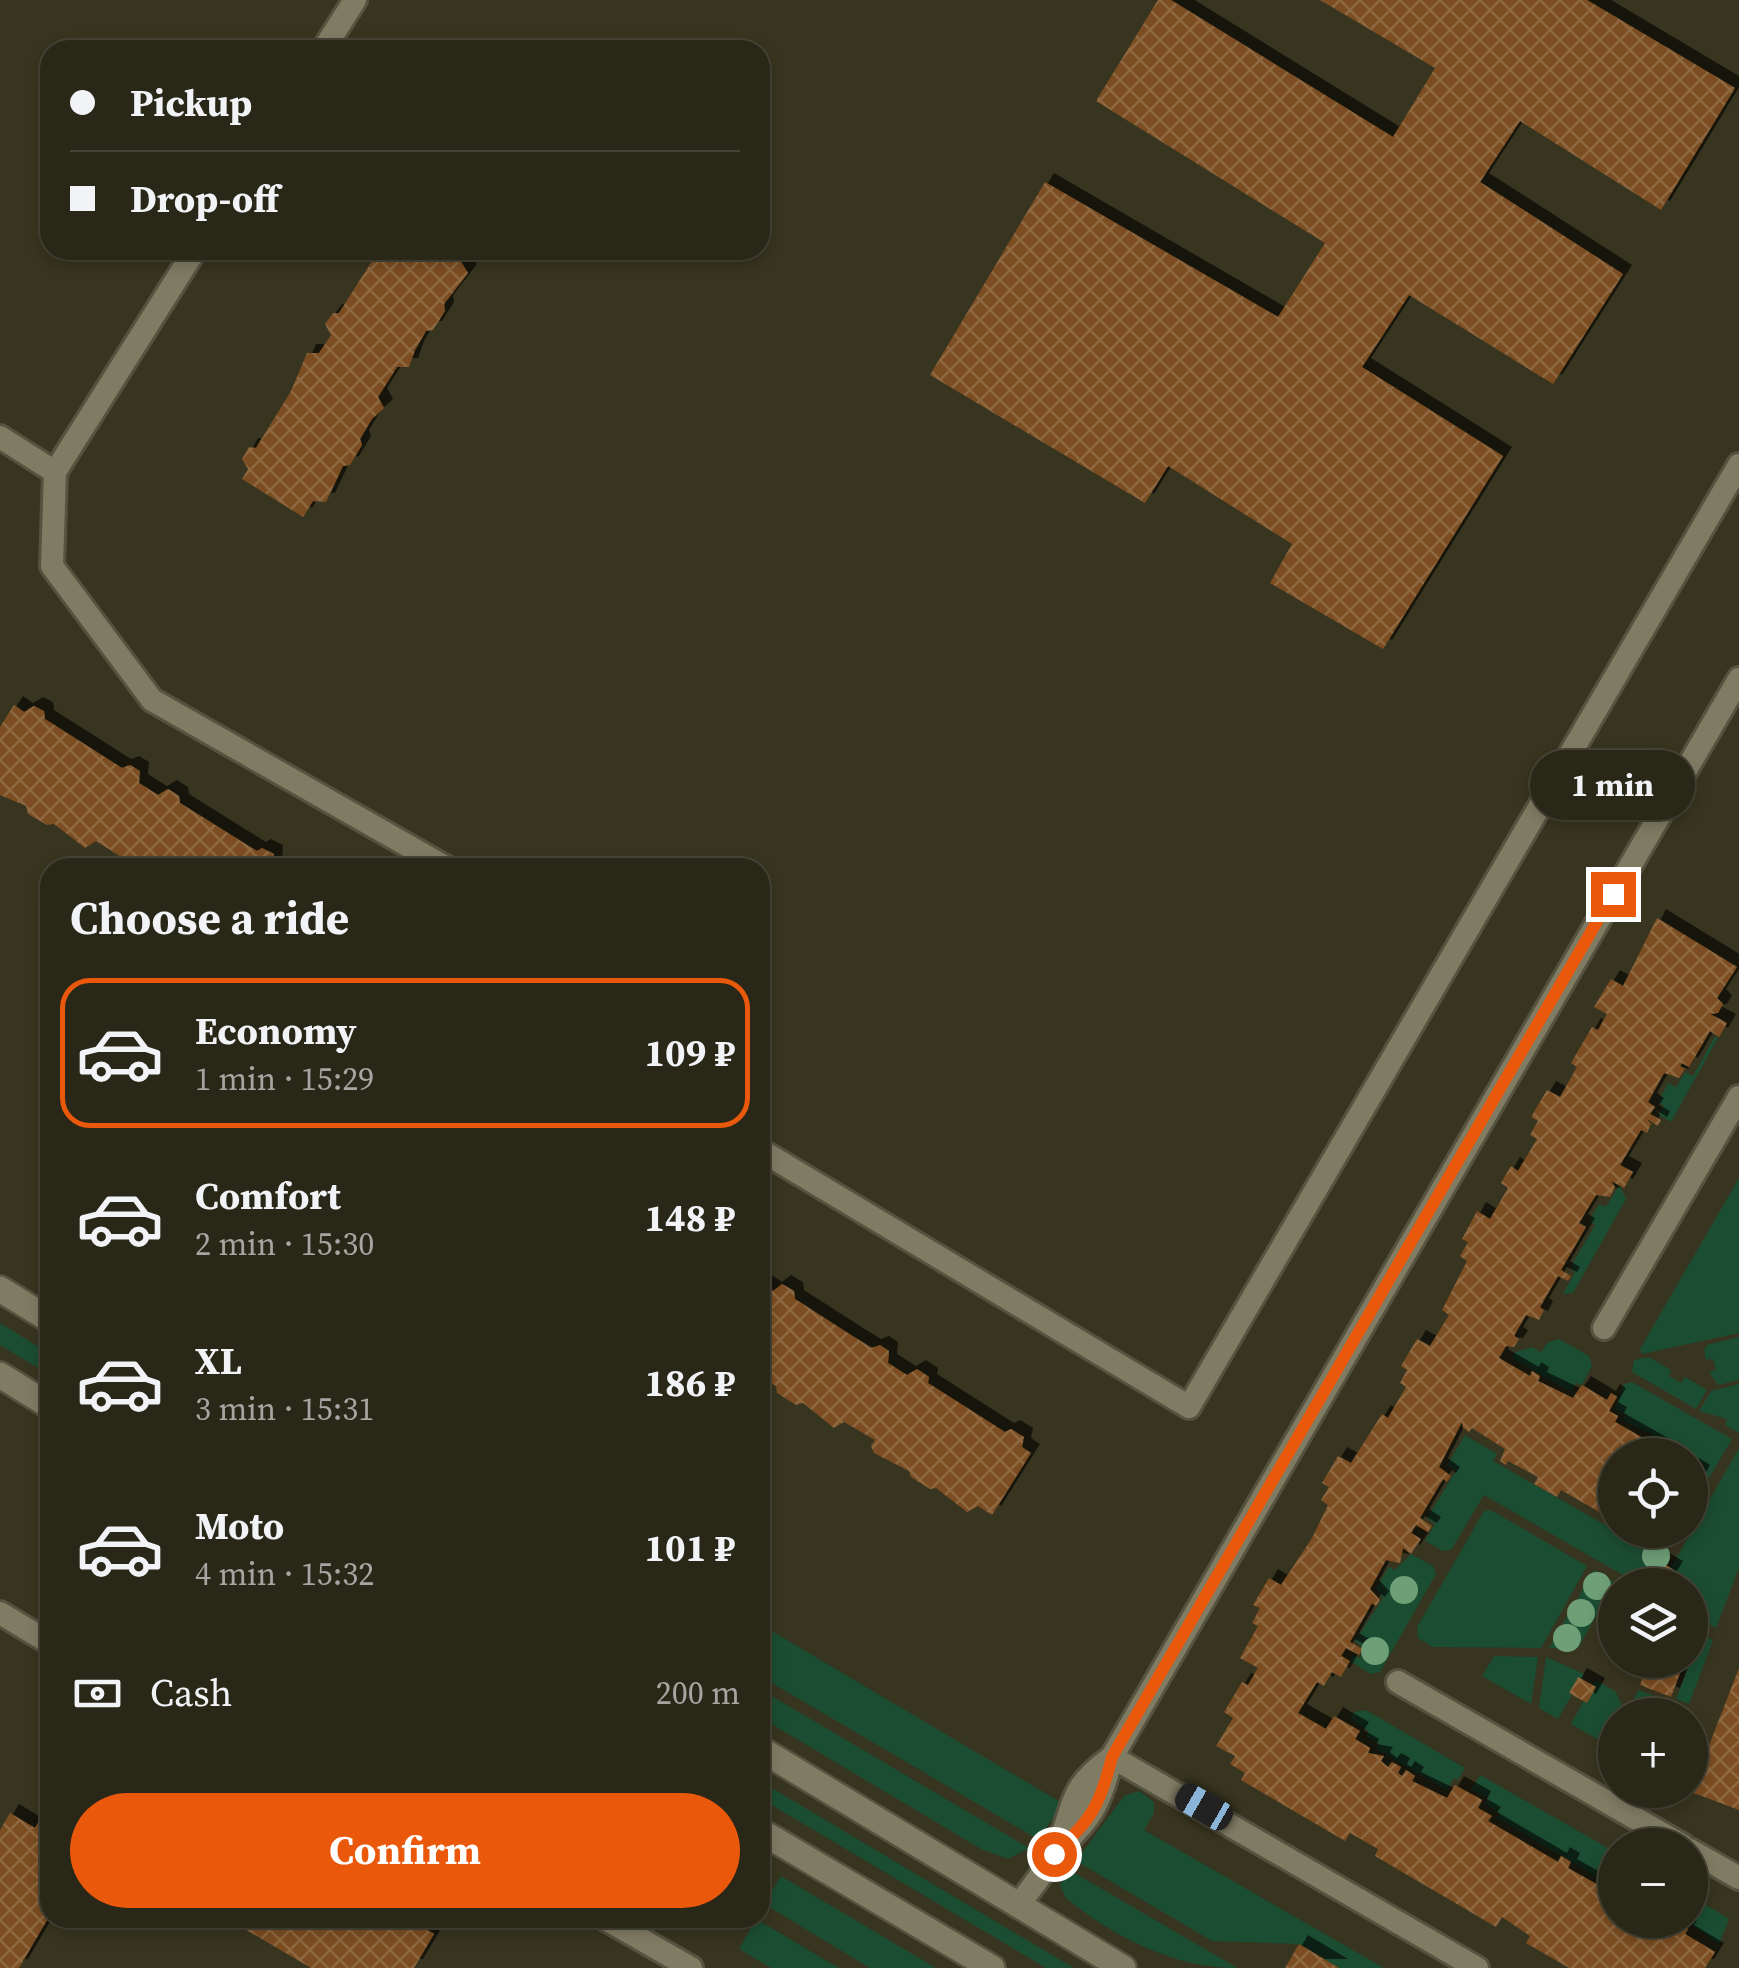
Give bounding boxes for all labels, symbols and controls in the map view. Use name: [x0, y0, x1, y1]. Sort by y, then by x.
text: Pickup: [130, 77, 252, 129]
text: Drop-off: [130, 173, 279, 225]
callout: 1 min: [1530, 749, 1696, 819]
text: 1 min: [1571, 763, 1654, 807]
route end: [1591, 872, 1636, 917]
text: Choose a ride: [70, 887, 349, 949]
text: Economy: [195, 1005, 357, 1057]
icon: car: [75, 1008, 165, 1098]
text: 109 ₽: [644, 1027, 735, 1079]
text: 1 min · 15:29: [195, 1057, 374, 1101]
text: Comfort: [195, 1170, 341, 1222]
icon: car: [75, 1173, 165, 1263]
text: 148 ₽: [644, 1192, 735, 1244]
text: 2 min · 15:30: [195, 1222, 374, 1266]
text: XL: [195, 1335, 242, 1387]
icon: car: [75, 1338, 165, 1428]
text: 186 ₽: [644, 1357, 735, 1409]
text: 3 min · 15:31: [195, 1387, 374, 1431]
map controls: [1598, 1438, 1708, 1938]
button: locate: [1598, 1438, 1708, 1548]
text: Moto: [195, 1500, 284, 1552]
icon: car: [75, 1503, 165, 1593]
text: 101 ₽: [644, 1522, 735, 1574]
text: 4 min · 15:32: [195, 1552, 374, 1596]
button: layers: [1598, 1568, 1708, 1678]
icon: cash: [70, 1666, 125, 1721]
text: Cash: [150, 1667, 232, 1719]
text: 200 m: [656, 1671, 740, 1715]
button: +: [1598, 1698, 1708, 1808]
car: [1171, 1779, 1237, 1835]
button: Confirm: [70, 1793, 740, 1908]
button: −: [1598, 1828, 1708, 1938]
route start: [1032, 1832, 1077, 1877]

